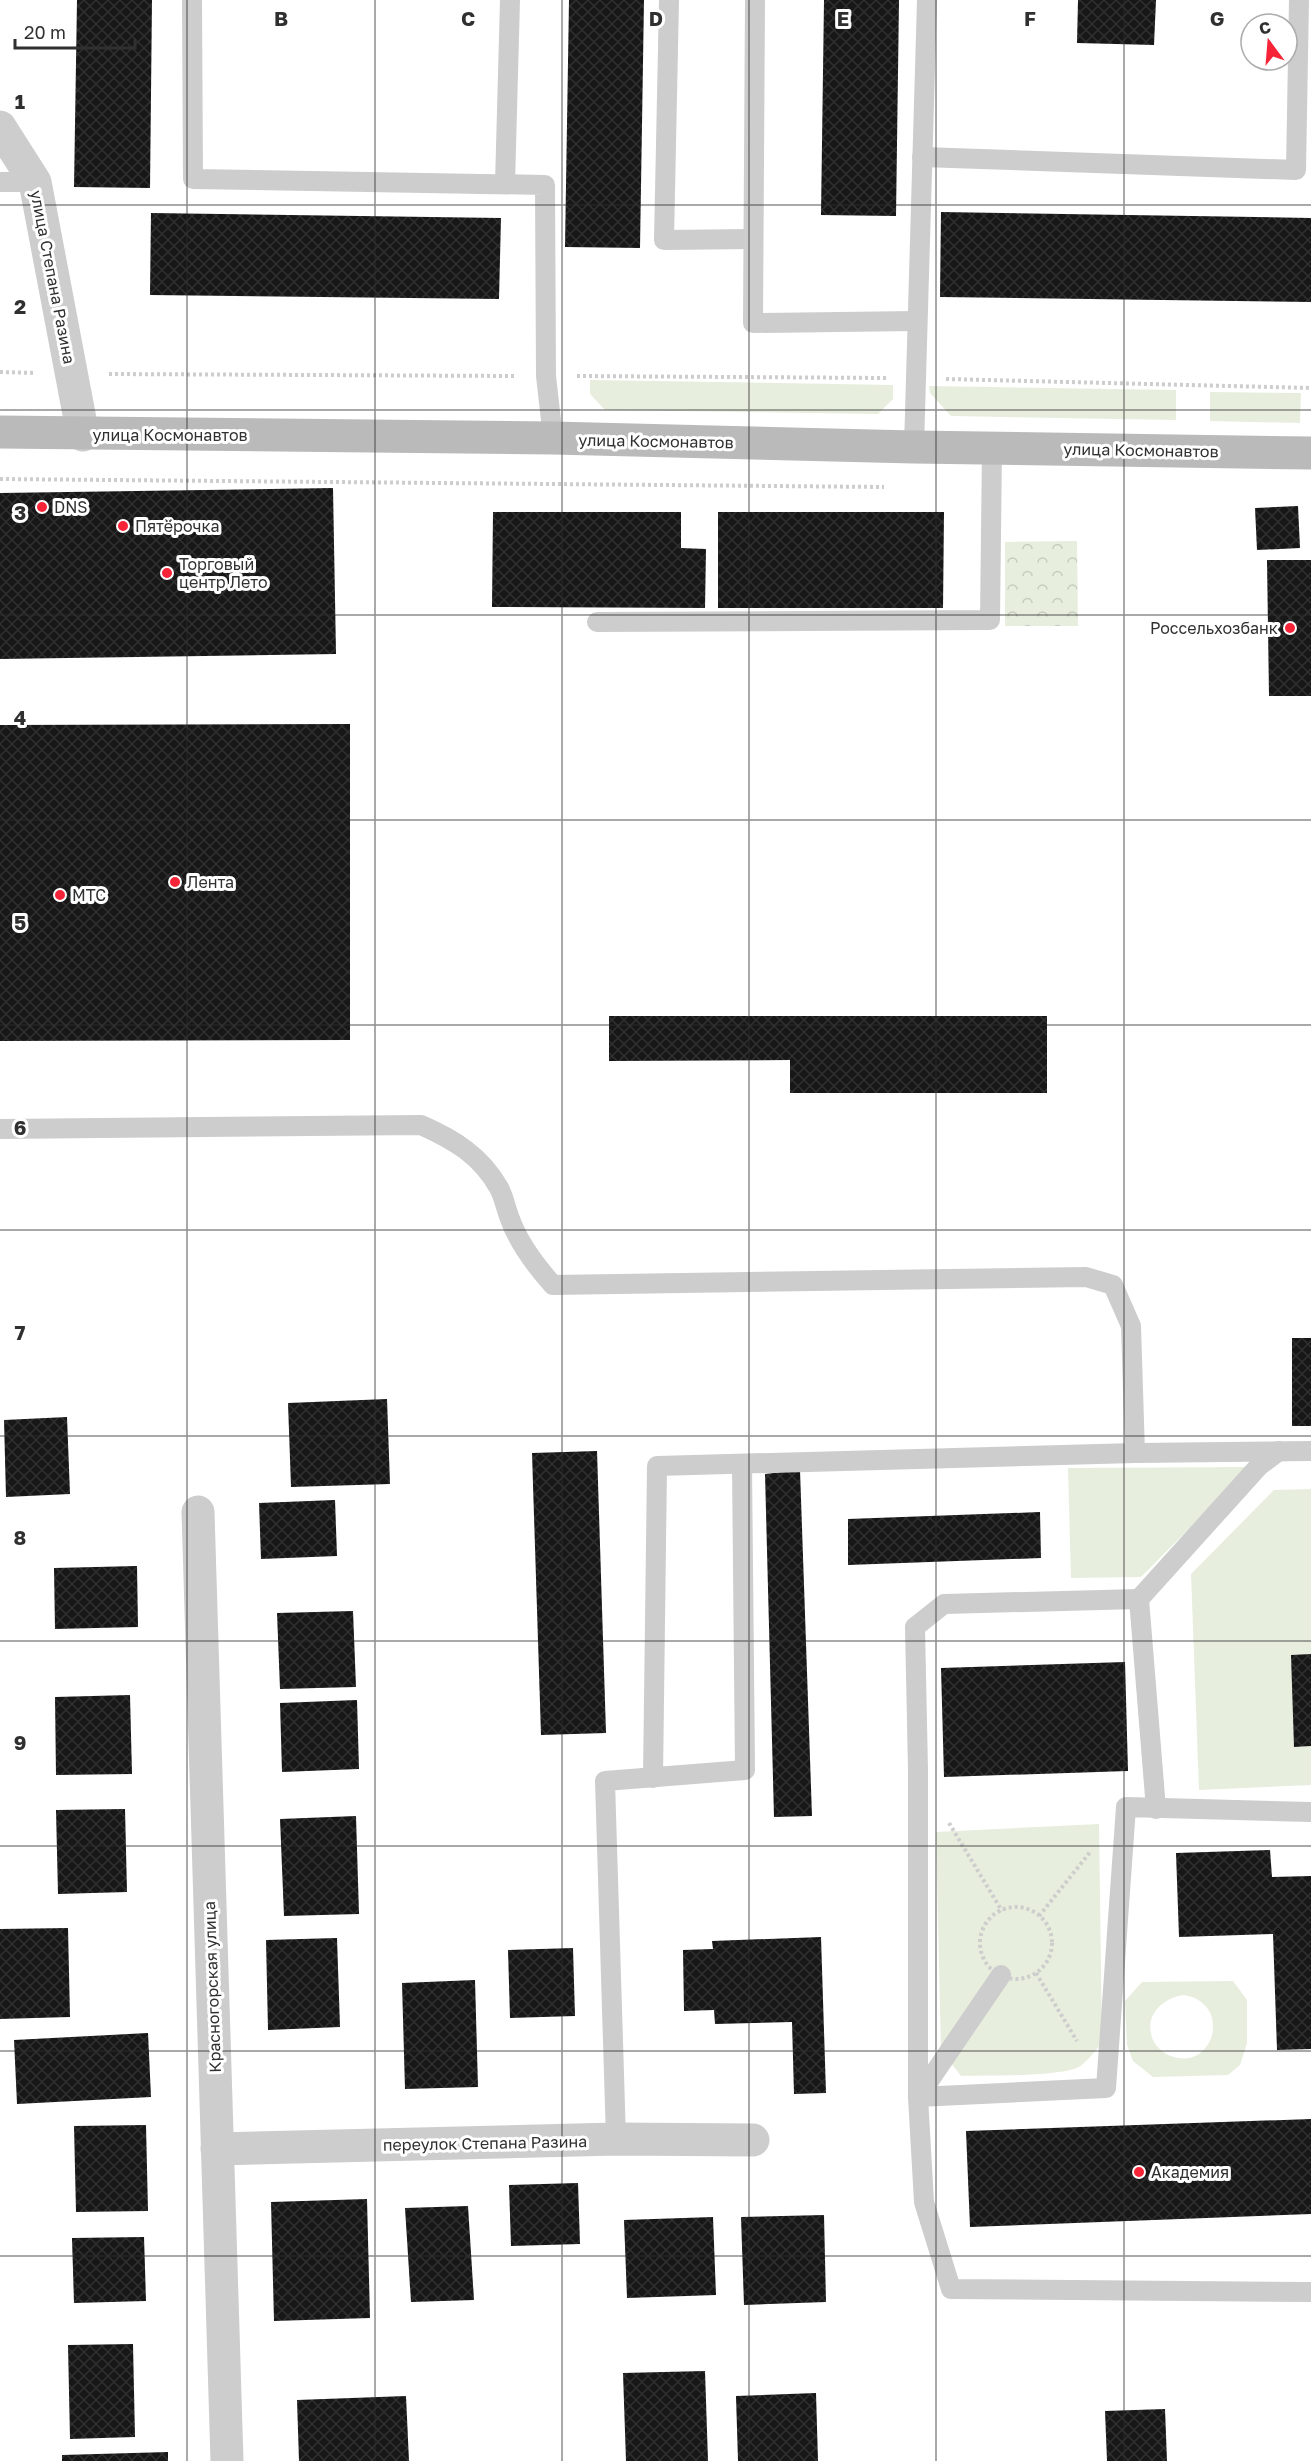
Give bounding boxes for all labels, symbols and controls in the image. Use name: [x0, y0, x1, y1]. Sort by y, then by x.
text: B: [274, 6, 288, 30]
text: C: [461, 6, 475, 30]
text: D: [649, 6, 663, 30]
text: E: [837, 6, 849, 30]
text: F: [1024, 6, 1036, 30]
text: G: [1210, 6, 1224, 30]
scale bar: [15, 12, 135, 50]
north arrow: [1239, 12, 1299, 72]
text: С: [1257, 16, 1273, 39]
text: 20 m: [24, 21, 66, 43]
text: 1: [15, 89, 25, 113]
street label: улица Степана Разина: [26, 188, 80, 366]
text: 2: [14, 294, 26, 318]
street label: улица Космонавтов: [92, 425, 248, 445]
street label: улица Космонавтов: [578, 430, 734, 452]
street label: улица Космонавтов: [1063, 439, 1219, 461]
place label: DNS: [54, 497, 88, 517]
text: 3: [14, 500, 26, 524]
marker: DNS: [35, 500, 49, 514]
place label: Пятёрочка: [135, 516, 219, 536]
marker: Пятёрочка: [116, 519, 130, 533]
place label: Торговый центр Лето: [179, 554, 267, 592]
marker: Торговый центр Лето: [160, 566, 174, 580]
place label: Россельхозбанк: [1150, 618, 1278, 638]
marker: Россельхозбанк: [1283, 621, 1297, 635]
text: 4: [14, 705, 26, 729]
place label: Лента: [187, 872, 234, 892]
marker: Лента: [168, 875, 182, 889]
place label: МТС: [72, 885, 106, 905]
marker: МТС: [53, 888, 67, 902]
text: 5: [14, 910, 26, 934]
text: 6: [14, 1115, 26, 1139]
text: 7: [15, 1320, 26, 1344]
text: 8: [14, 1525, 26, 1549]
text: 9: [14, 1730, 26, 1754]
street label: Красногорская улица: [199, 1901, 225, 2073]
street label: переулок Степана Разина: [383, 2131, 587, 2155]
place label: Академия: [1151, 2162, 1229, 2182]
marker: Академия: [1132, 2165, 1146, 2179]

